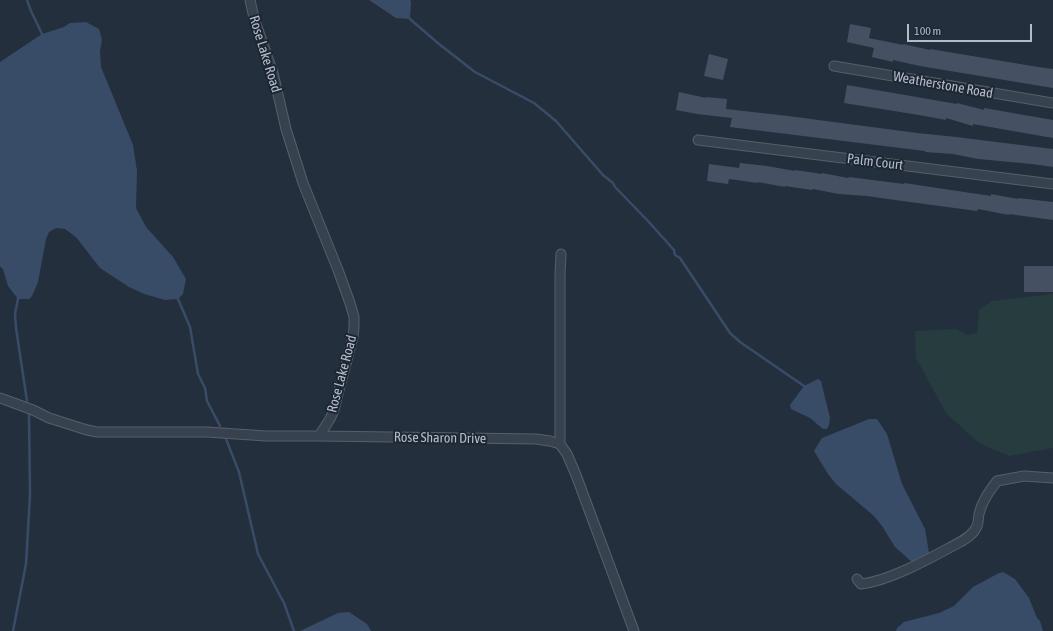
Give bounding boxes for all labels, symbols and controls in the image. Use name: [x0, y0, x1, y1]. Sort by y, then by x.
street label: Rose Lake Road: [245, 13, 285, 95]
scale bar: [909, 16, 1034, 42]
text: 100 m: [914, 24, 941, 38]
street label: Weatherstone Road: [892, 68, 994, 102]
street label: Palm Court: [846, 150, 904, 174]
street label: Rose Lake Road: [324, 333, 360, 415]
street label: Rose Sharon Drive: [394, 429, 486, 447]

